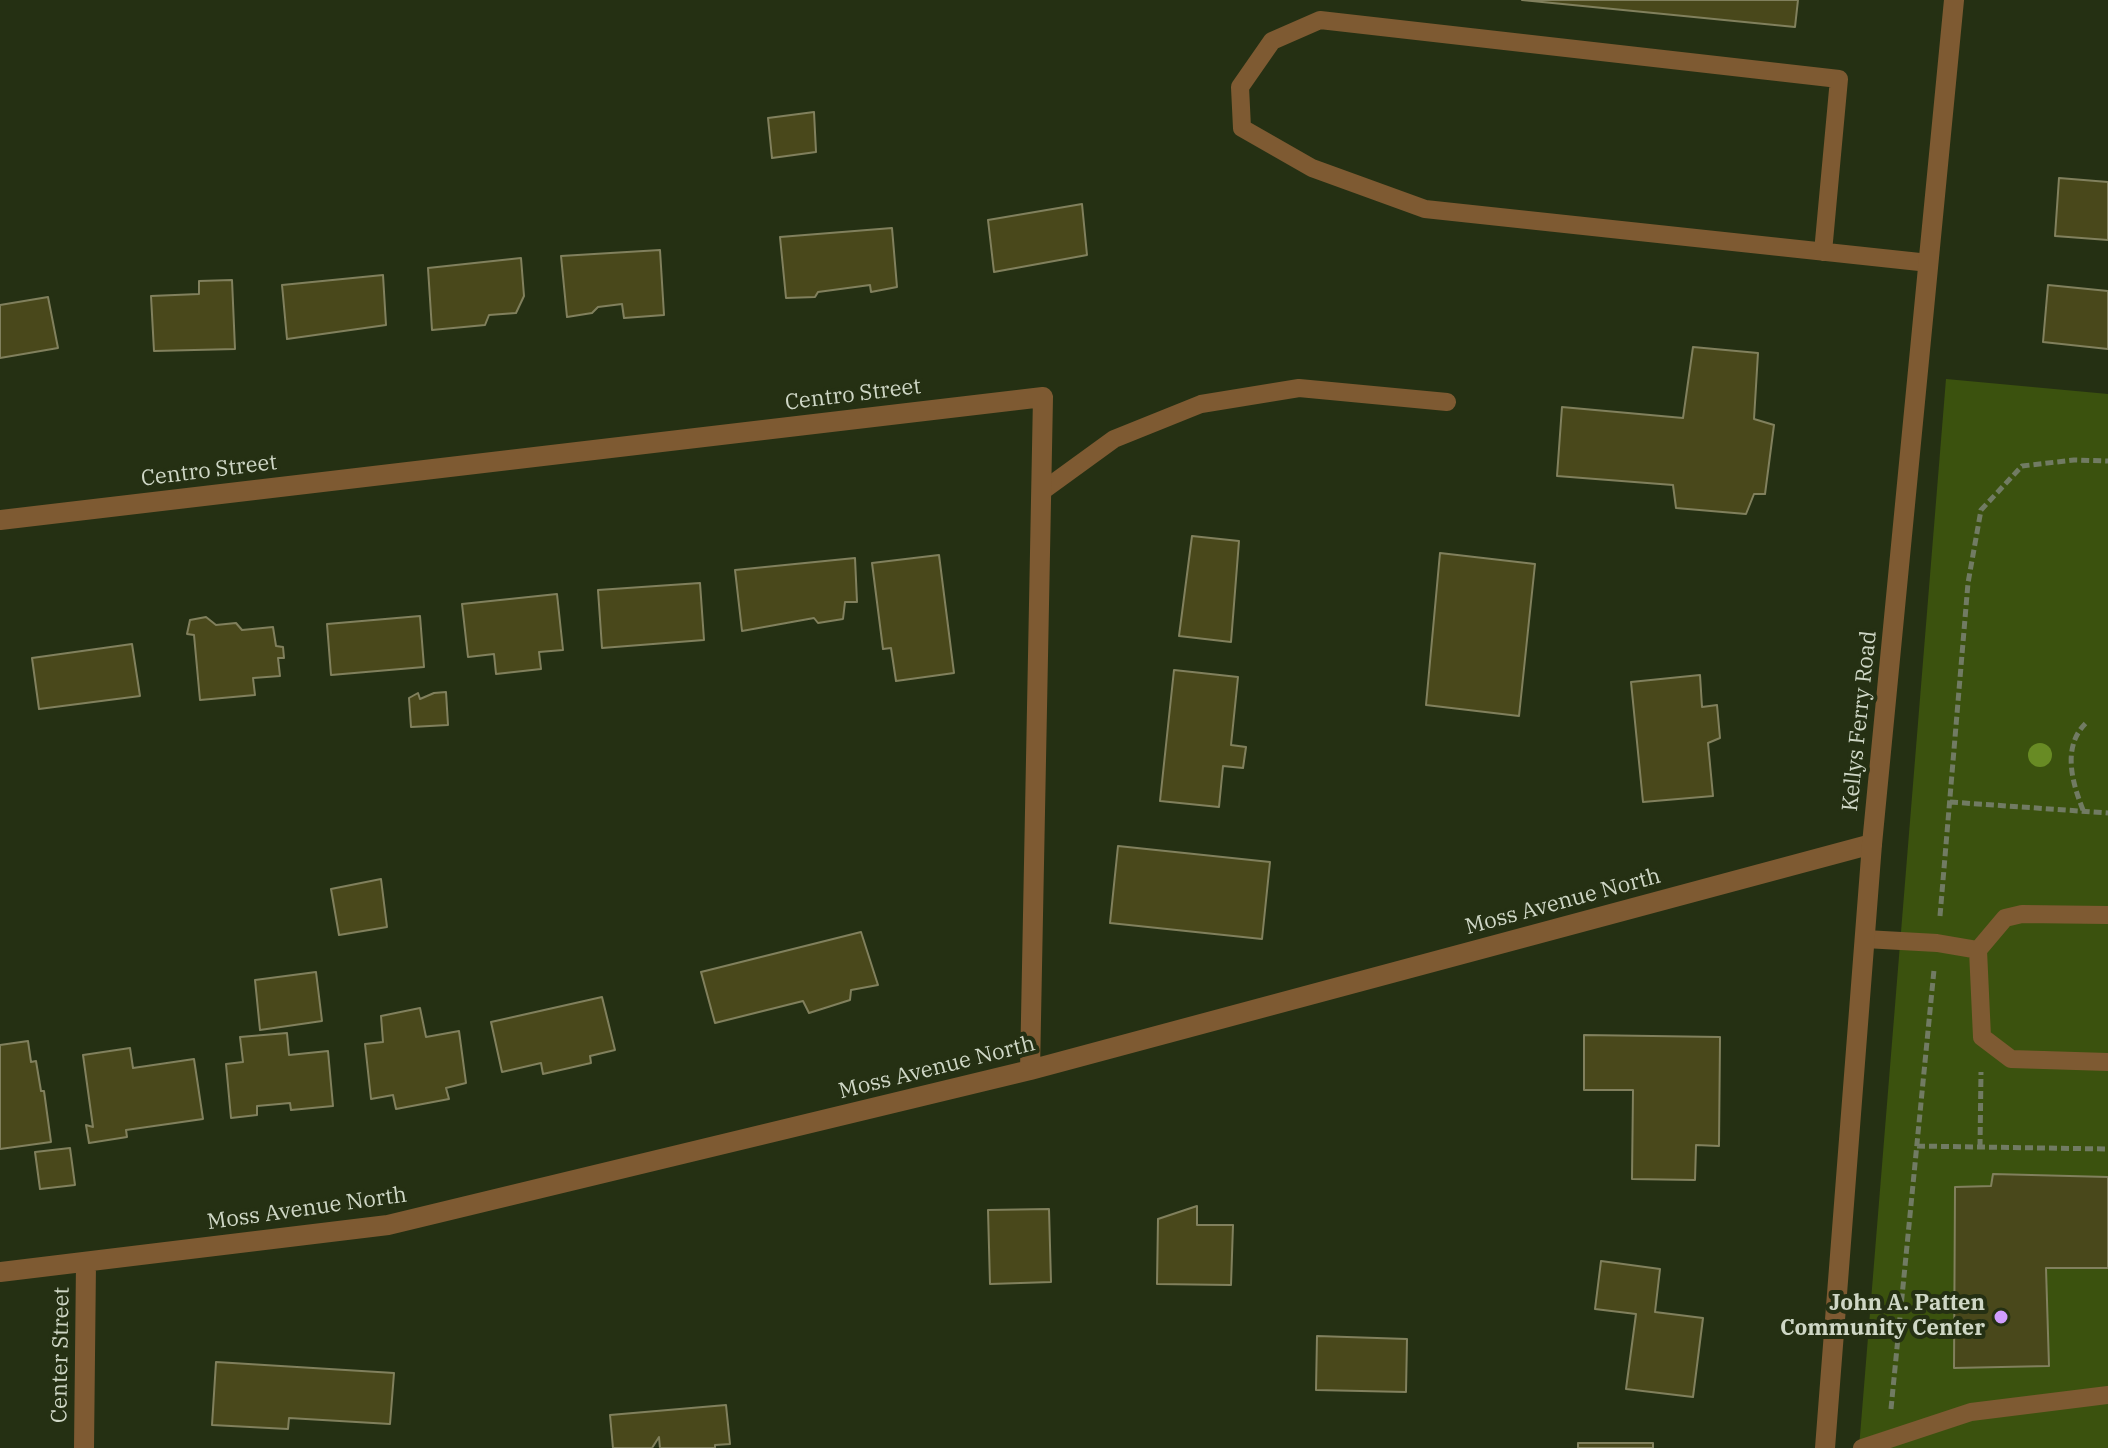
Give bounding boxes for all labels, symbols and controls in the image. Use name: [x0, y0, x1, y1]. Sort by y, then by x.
street label: Centro Street: [784, 374, 922, 416]
street label: Centro Street: [140, 450, 278, 492]
street label: Kellys Ferry Road: [1837, 629, 1883, 813]
street label: Moss Avenue North: [1462, 863, 1664, 941]
street label: Moss Avenue North: [836, 1031, 1038, 1105]
street label: Moss Avenue North: [205, 1182, 409, 1236]
street label: Center Street: [47, 1287, 75, 1423]
place label: John A. Patten Community Center: [1780, 1291, 1985, 1342]
marker: John A. Patten Community Center: [1992, 1308, 2010, 1326]

